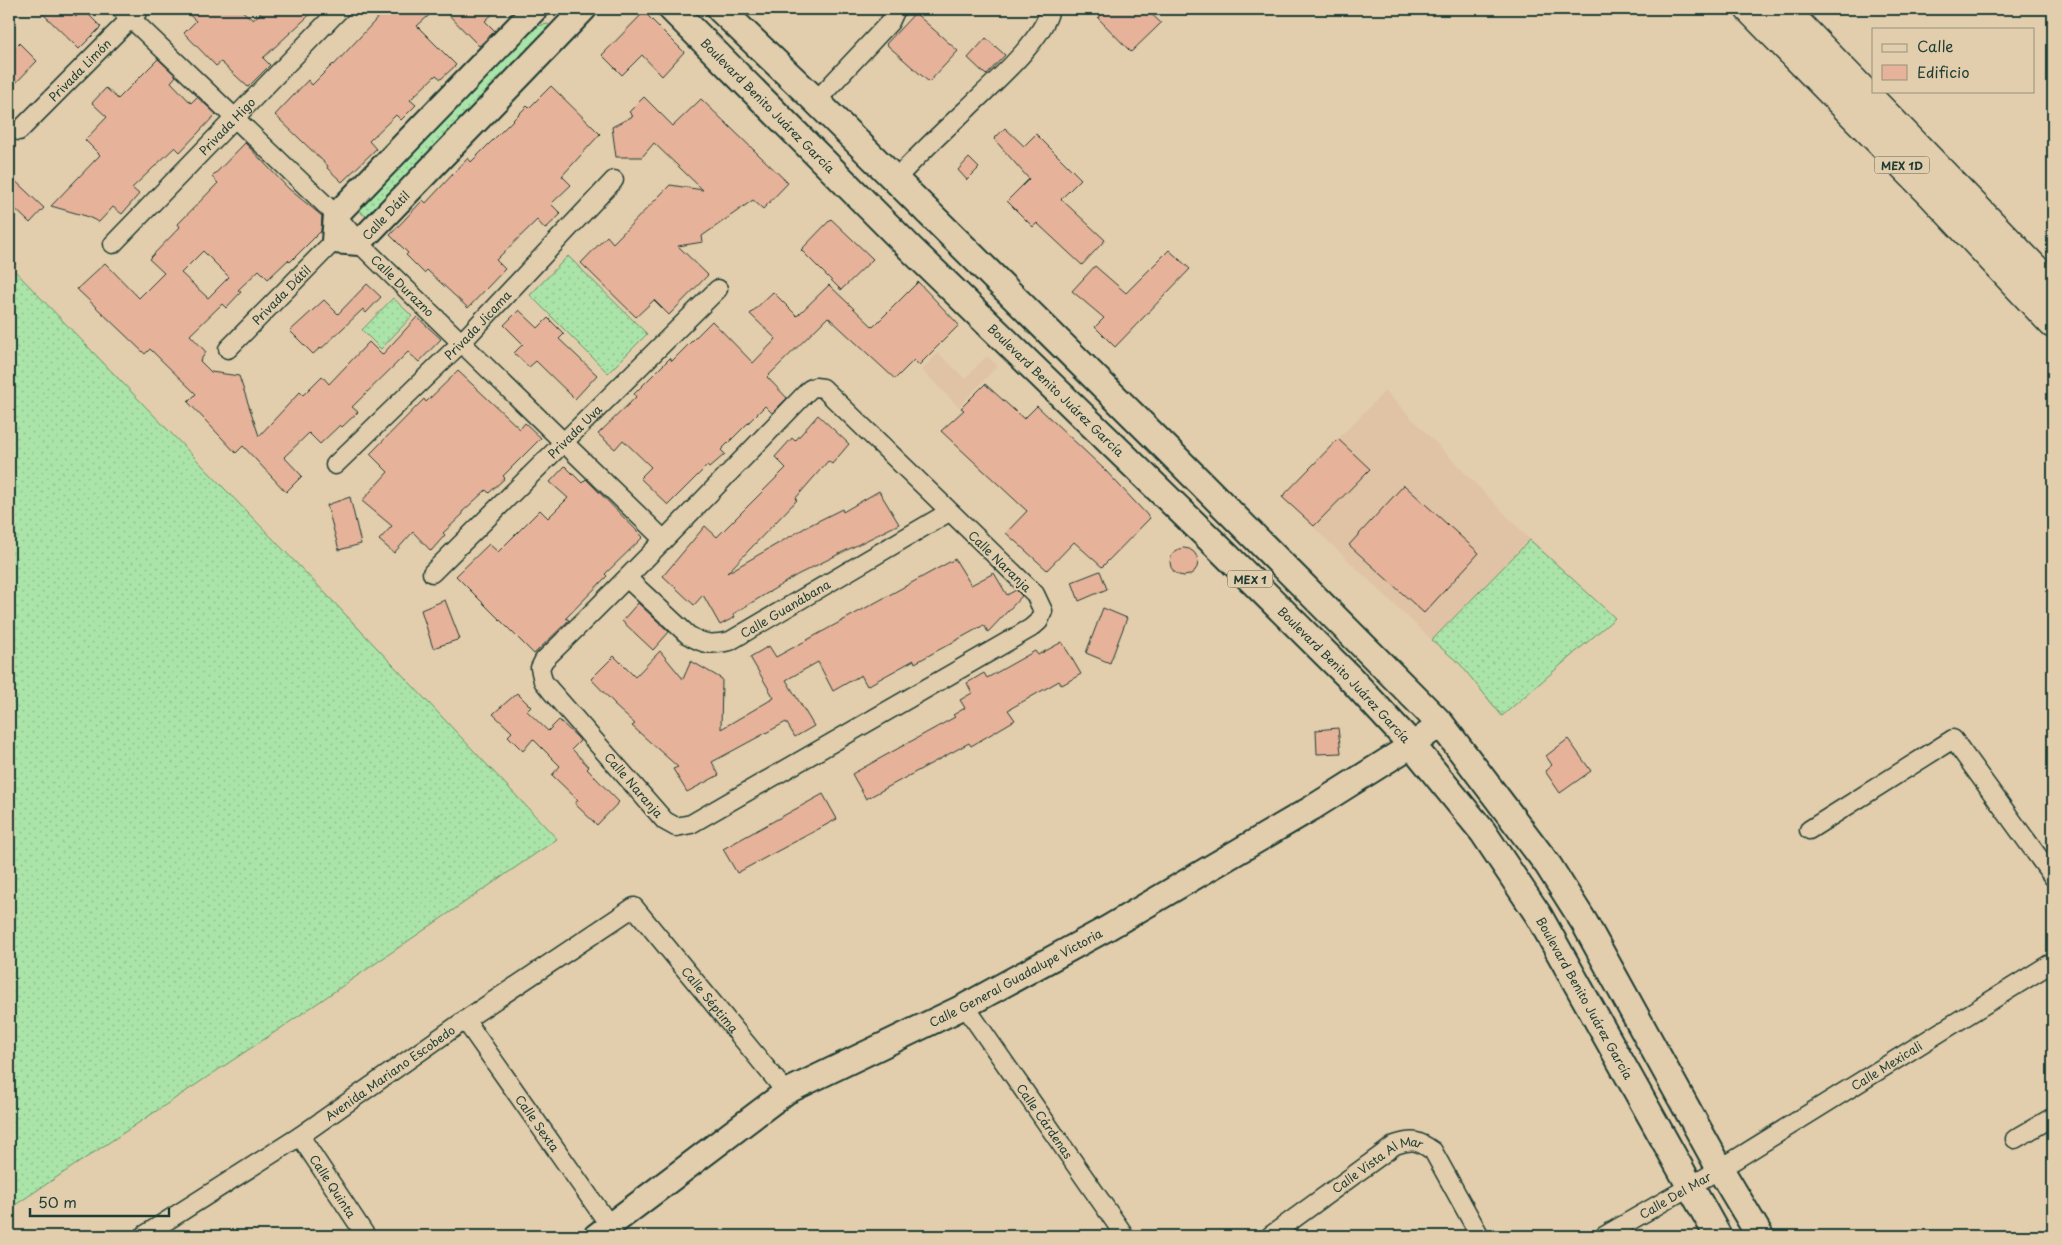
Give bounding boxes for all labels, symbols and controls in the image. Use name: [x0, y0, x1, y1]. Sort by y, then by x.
legend: [1872, 28, 2034, 92]
street label: Privada Limón: [44, 34, 115, 105]
street label: Boulevard Benito Juárez García: [697, 34, 839, 177]
text: Calle: [1917, 34, 1954, 57]
text: Edificio: [1917, 60, 1970, 83]
street label: Privada Higo: [195, 93, 259, 159]
road number: MEX 1D: [1874, 156, 1930, 174]
street label: Calle Dátil: [358, 187, 414, 244]
street label: Calle Durazno: [367, 250, 439, 321]
street label: Privada Dátil: [248, 261, 315, 329]
street label: Privada Jicama: [440, 286, 515, 364]
street label: Boulevard Benito Juárez García: [984, 319, 1129, 461]
street label: Privada Uva: [543, 400, 606, 462]
street label: Calle Naranja: [964, 526, 1036, 596]
road number: MEX 1: [1228, 570, 1272, 588]
street label: Calle Guanábana: [737, 575, 834, 642]
street label: Boulevard Benito Juárez García: [1274, 602, 1415, 747]
street label: Calle Naranja: [601, 748, 668, 822]
street label: Boulevard Benito Juárez García: [1532, 913, 1638, 1083]
street label: Calle General Guadalupe Victoria: [926, 924, 1106, 1031]
street label: Calle Séptima: [677, 963, 743, 1037]
street label: Avenida Mariano Escobedo: [321, 1021, 459, 1125]
street label: Calle Mexicali: [1847, 1037, 1926, 1094]
street label: Calle Cárdenas: [1012, 1080, 1078, 1163]
street label: Calle Sexta: [511, 1091, 564, 1156]
street label: Calle Vista Al Mar: [1328, 1132, 1427, 1197]
street label: Calle Quinta: [305, 1151, 361, 1222]
street label: Calle Del Mar: [1636, 1167, 1715, 1223]
scale bar: [30, 1185, 169, 1217]
text: 50 m: [38, 1190, 77, 1213]

